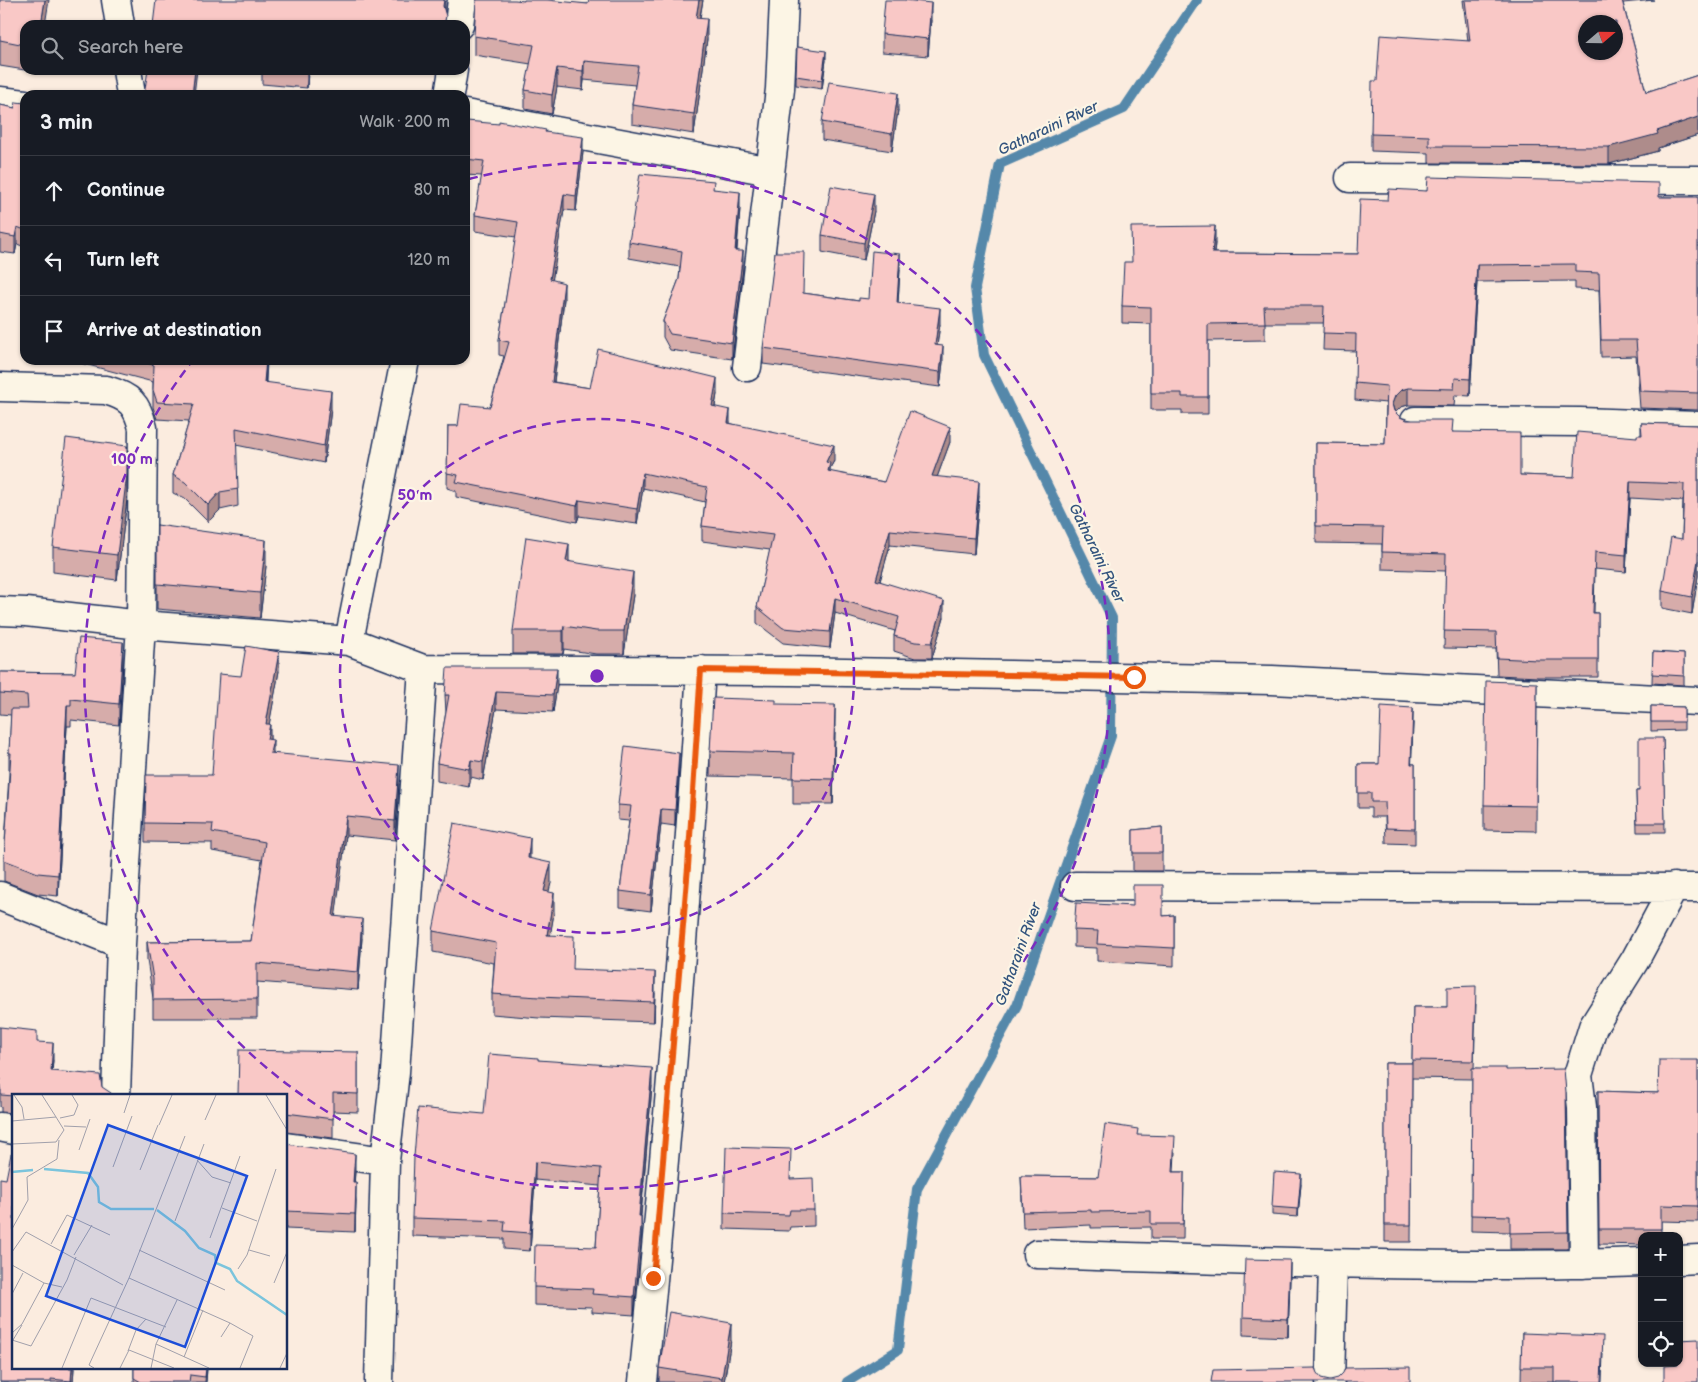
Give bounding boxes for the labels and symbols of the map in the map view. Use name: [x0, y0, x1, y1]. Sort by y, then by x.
north arrow: [1578, 15, 1623, 60]
water label: Gatharaini River: [995, 96, 1103, 160]
text: 100 m: [111, 450, 153, 469]
text: 50 m: [398, 486, 433, 505]
water label: Gatharaini River: [1064, 500, 1130, 607]
route start: [1123, 666, 1146, 689]
centre of rings: [588, 667, 606, 685]
water label: Gatharaini River: [991, 899, 1046, 1008]
inset map: [12, 1094, 288, 1370]
route end: [642, 1267, 665, 1290]

